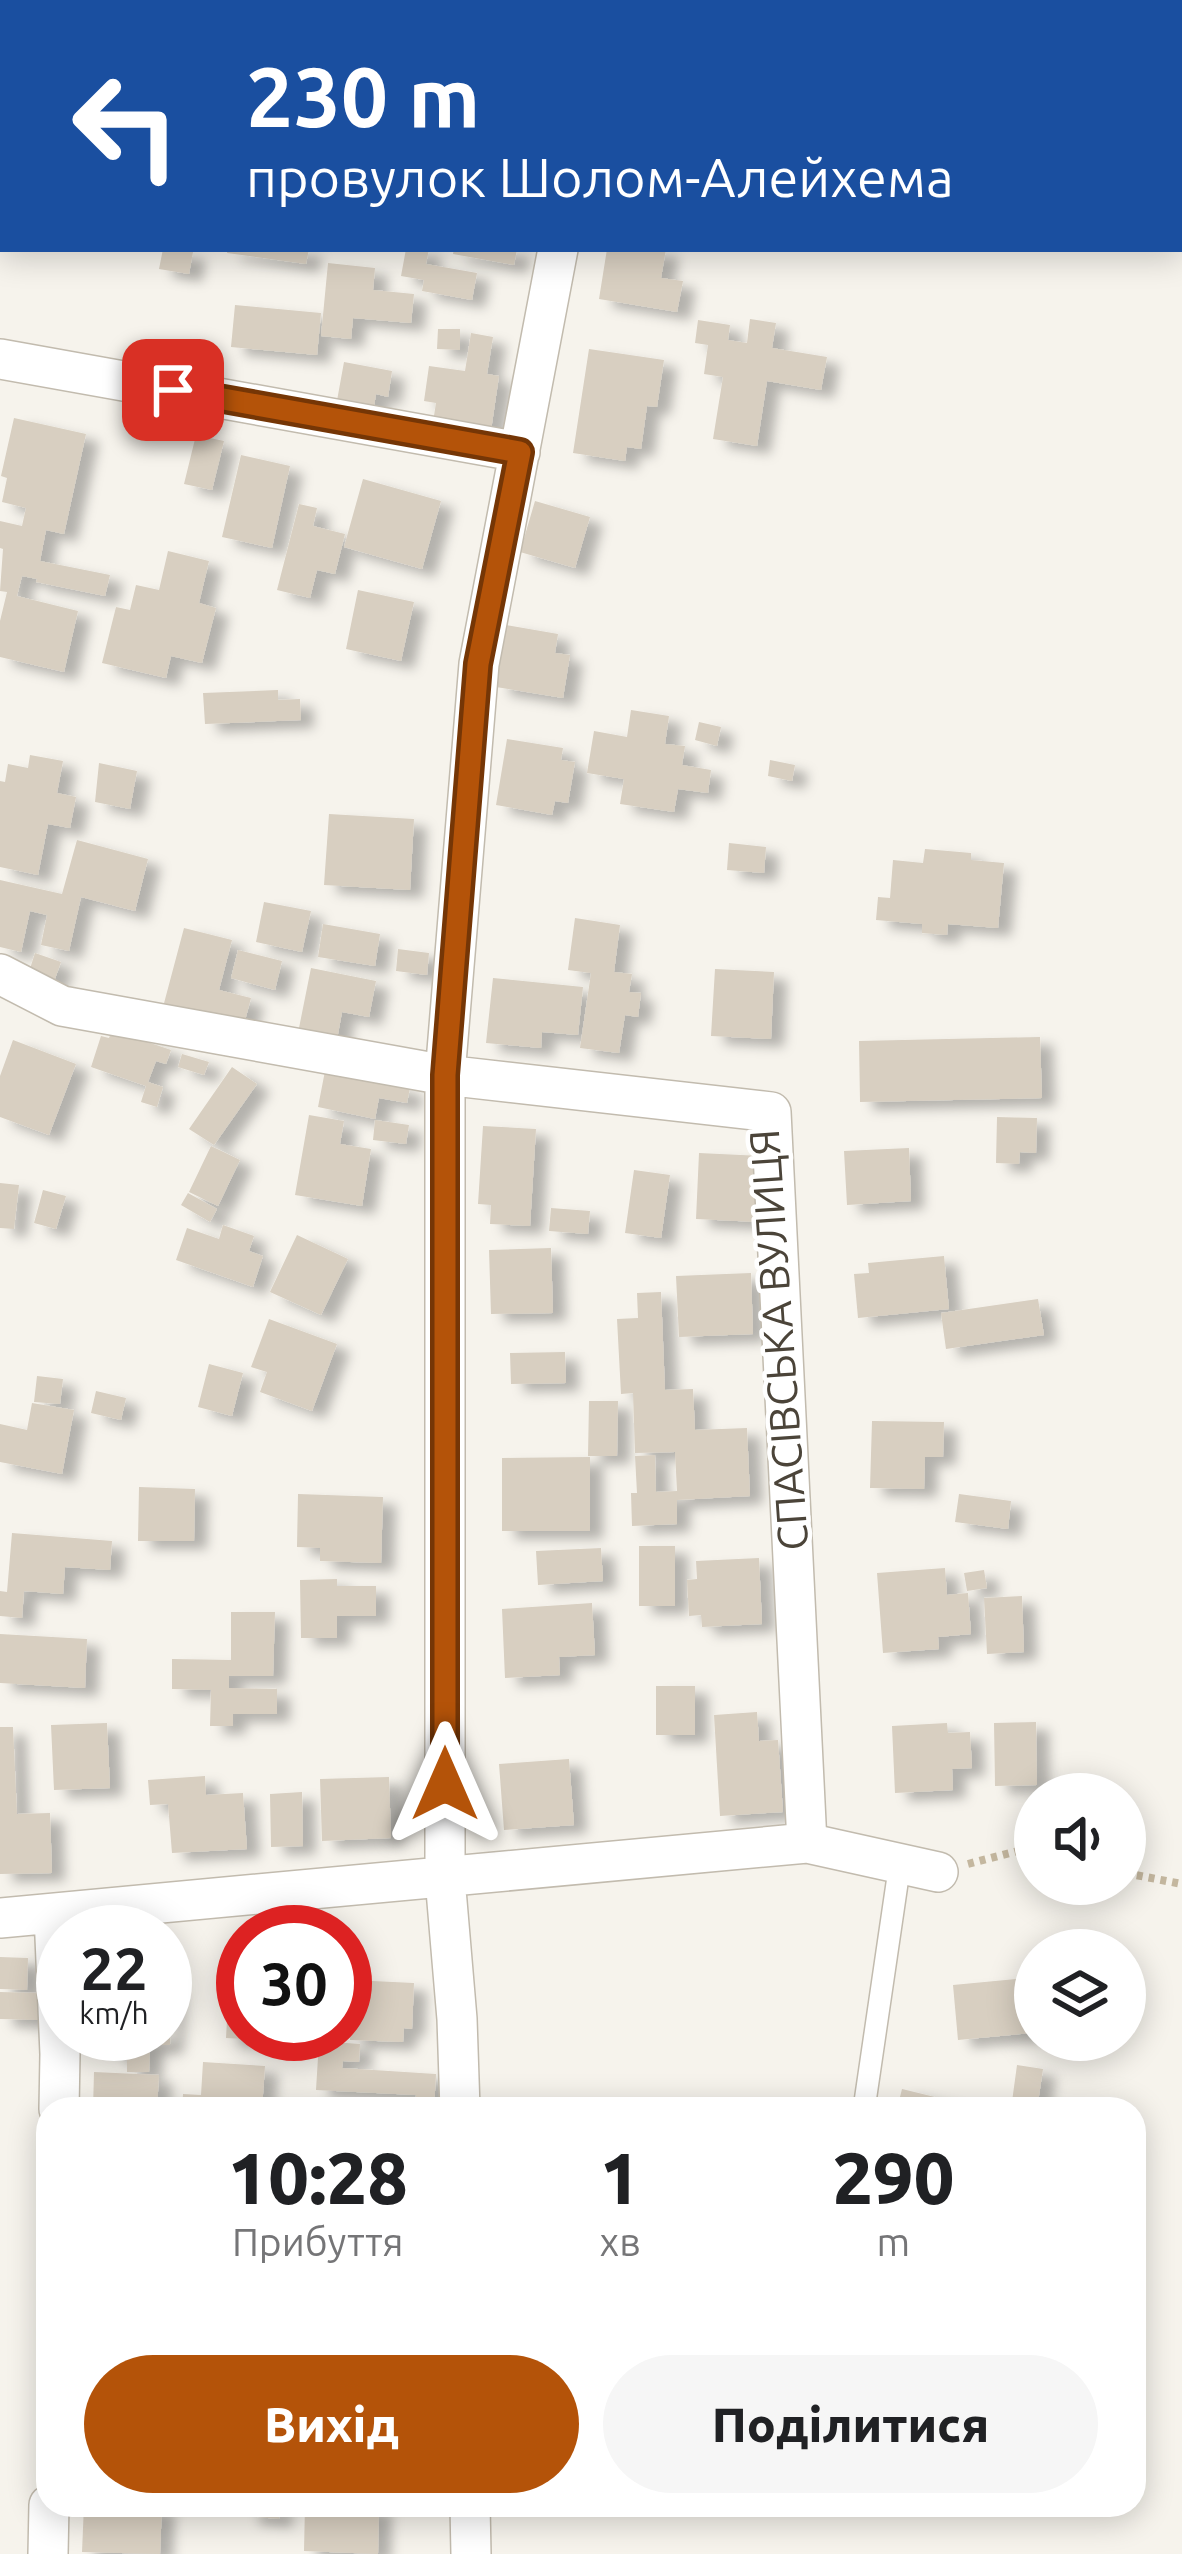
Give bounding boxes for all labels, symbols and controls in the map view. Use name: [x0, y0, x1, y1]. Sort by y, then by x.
icon: left: [48, 48, 204, 204]
text: 230 m: [246, 49, 480, 143]
text: провулок Шолом-Алейхема: [246, 147, 954, 207]
pin: [122, 339, 224, 441]
icon: arrive: [140, 357, 206, 423]
street label: СПАСІВСЬКА ВУЛИЦЯ: [740, 1128, 816, 1552]
position arrow: [382, 1721, 508, 1847]
map controls: [1014, 1773, 1146, 2061]
button: sound: [1014, 1773, 1146, 1905]
speed limit sign: 30: [216, 1905, 372, 2061]
button: layers: [1014, 1929, 1146, 2061]
text: 22: [80, 1934, 148, 2001]
text: km/h: [79, 1996, 149, 2030]
text: 10:28: [228, 2137, 408, 2218]
text: 1: [600, 2137, 640, 2218]
text: 290: [832, 2137, 954, 2218]
text: Прибуття: [232, 2220, 404, 2263]
text: хв: [600, 2220, 641, 2263]
text: m: [877, 2220, 910, 2263]
button: Вихід: [84, 2355, 579, 2493]
button: Поділитися: [603, 2355, 1098, 2493]

